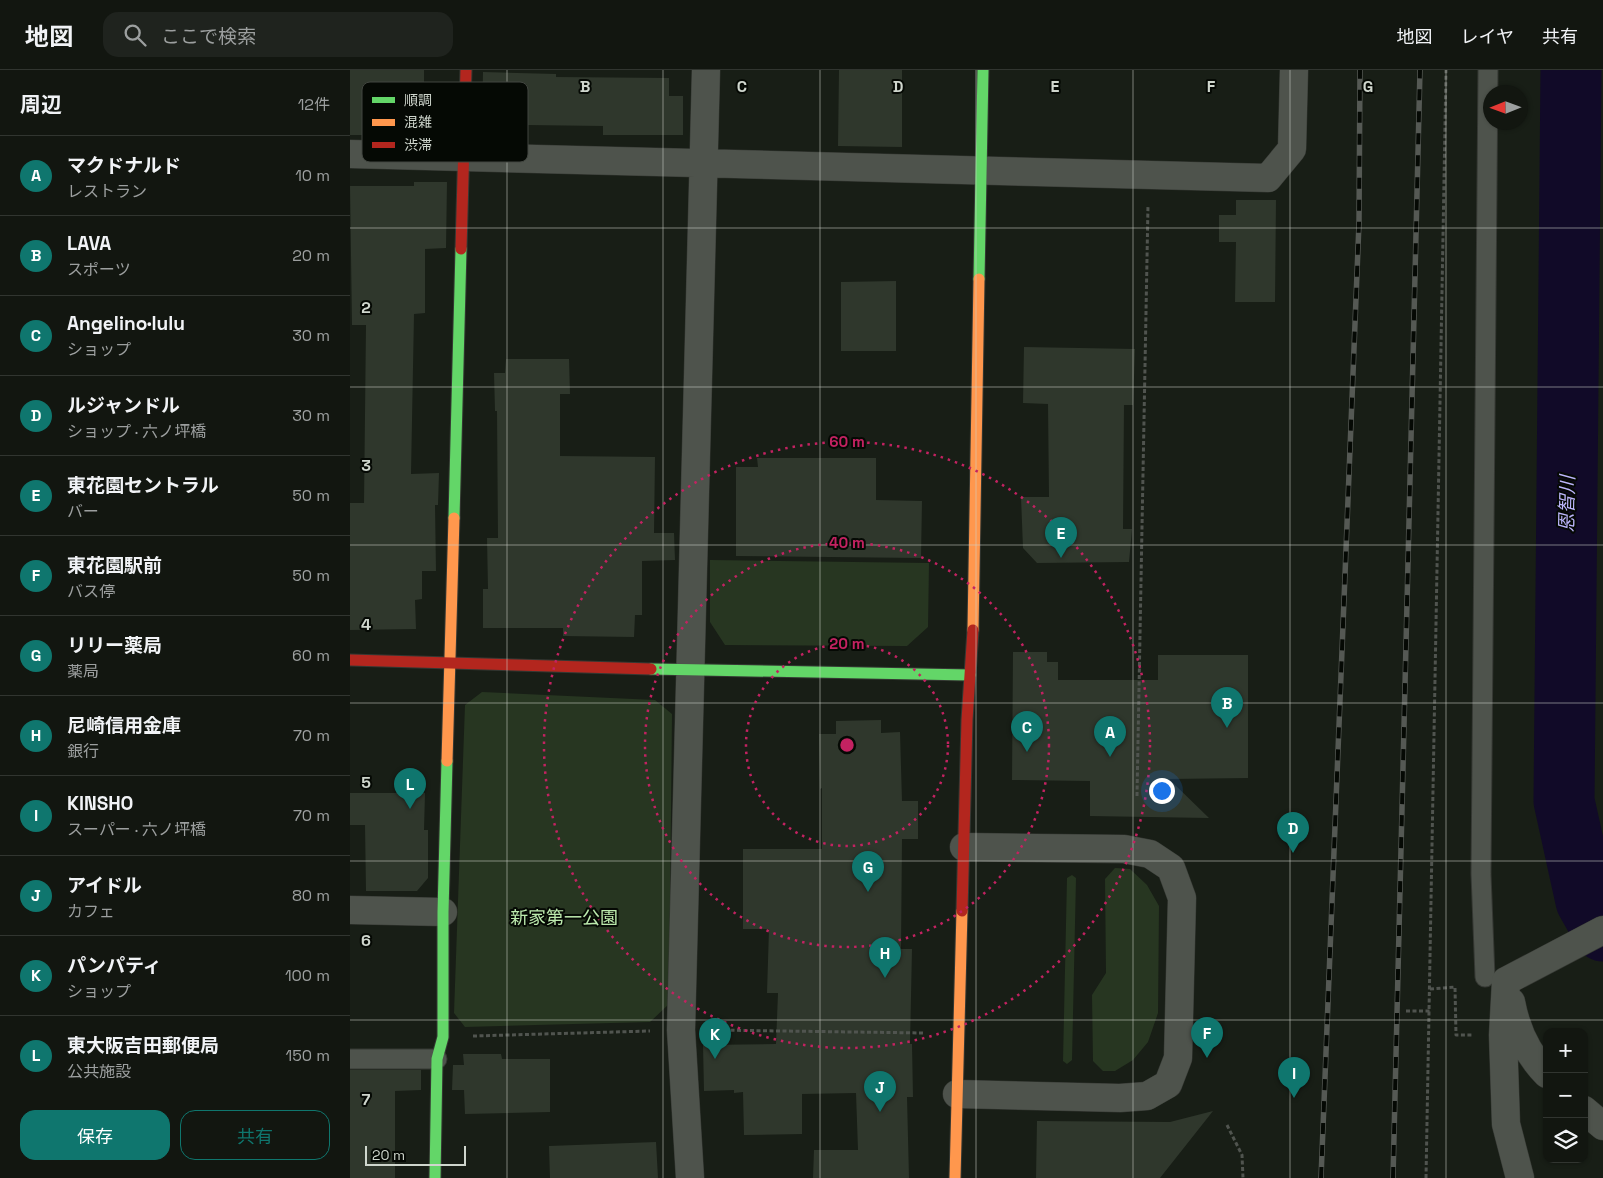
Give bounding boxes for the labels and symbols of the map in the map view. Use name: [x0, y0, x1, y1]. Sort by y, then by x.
text: B: [580, 76, 590, 97]
text: C: [737, 76, 747, 97]
text: D: [893, 76, 903, 97]
text: E: [1051, 76, 1060, 97]
text: F: [1207, 76, 1216, 97]
text: G: [1363, 76, 1373, 97]
legend: [362, 82, 528, 162]
north arrow: [1483, 85, 1528, 130]
text: 順調: [404, 91, 432, 109]
text: 混雑: [404, 113, 432, 131]
text: 渋滞: [404, 136, 432, 154]
text: 2: [361, 297, 371, 318]
text: 60 m: [829, 432, 865, 451]
text: 3: [361, 455, 371, 476]
water label: 恩智川: [1554, 473, 1580, 533]
pin: E: [1045, 517, 1077, 558]
text: 40 m: [829, 533, 865, 552]
text: 4: [361, 614, 371, 635]
text: 20 m: [829, 634, 865, 653]
pin: B: [1211, 687, 1243, 728]
pin: C: [1011, 711, 1043, 752]
pin: A: [1094, 716, 1126, 757]
centre of rings: [838, 736, 856, 754]
pin: L: [394, 768, 426, 809]
text: 5: [361, 772, 371, 793]
your location: [1149, 778, 1175, 804]
pin: D: [1277, 812, 1309, 853]
pin: G: [852, 851, 884, 892]
park label: 新家第一公園: [510, 906, 618, 929]
text: 6: [361, 930, 371, 951]
pin: H: [869, 937, 901, 978]
pin: F: [1191, 1017, 1223, 1058]
pin: K: [699, 1018, 731, 1059]
pin: I: [1278, 1057, 1310, 1098]
pin: J: [864, 1071, 896, 1112]
text: 7: [362, 1089, 371, 1110]
scale bar: [365, 1143, 466, 1166]

